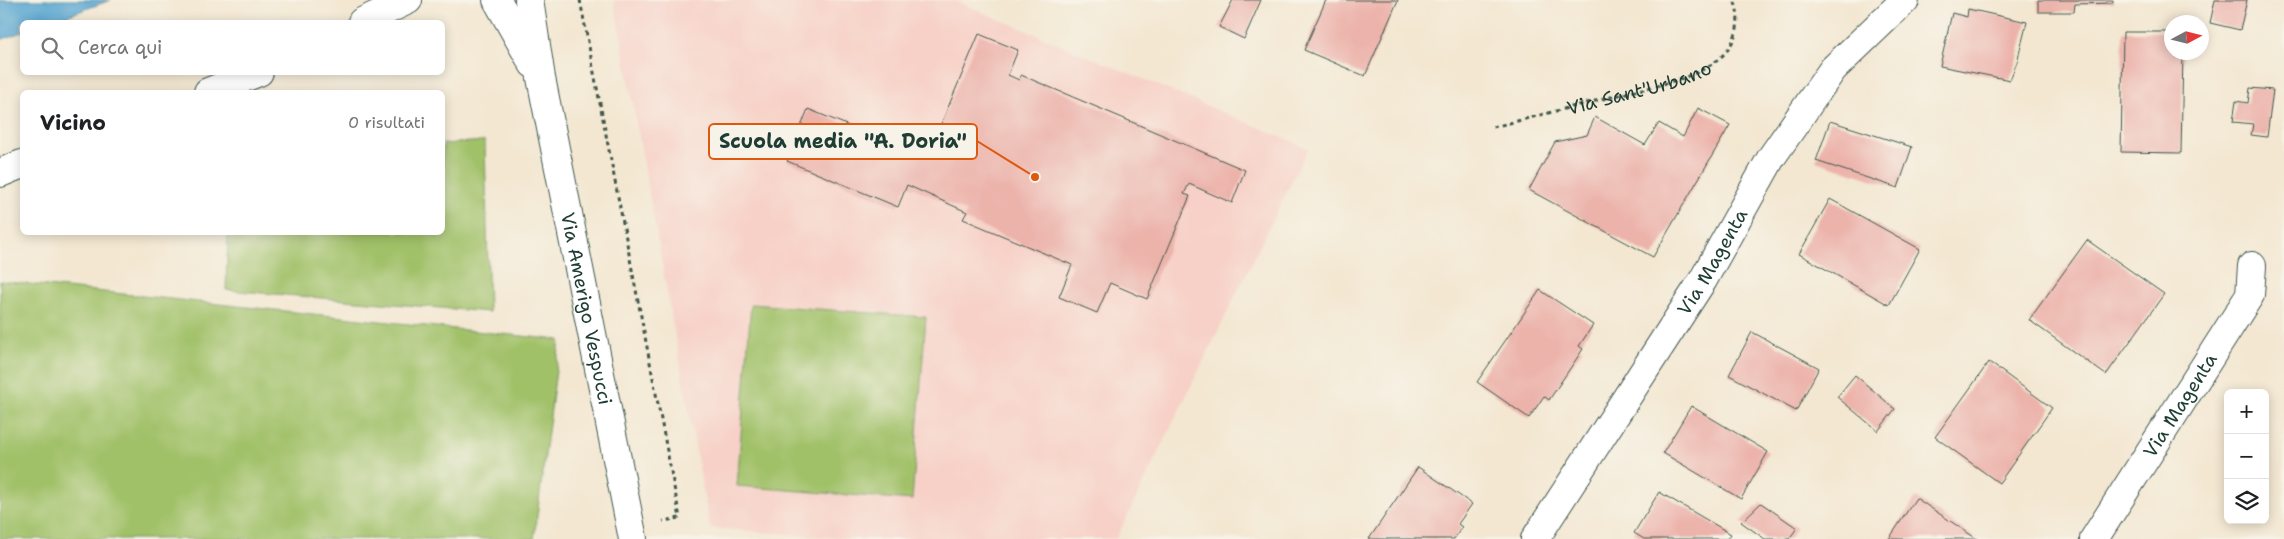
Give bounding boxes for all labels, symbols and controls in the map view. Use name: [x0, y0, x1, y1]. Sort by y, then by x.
north arrow: [2164, 15, 2209, 60]
search box: [20, 20, 445, 75]
icon: search: [38, 34, 66, 62]
text: Cerca qui: [78, 35, 162, 60]
street label: Via Sant'Urbano: [1564, 55, 1716, 121]
text: Vicino: [40, 109, 106, 137]
text: 0 risultati: [348, 112, 425, 133]
callout: Scuola media "A. Doria": [709, 124, 977, 159]
text: Scuola media "A. Doria": [719, 128, 967, 154]
street label: Via Magenta: [1672, 204, 1753, 320]
street label: Via Amerigo Vespucci: [555, 210, 618, 407]
street label: Via Magenta: [2137, 348, 2223, 462]
map controls: [2224, 389, 2269, 524]
button: +: [2224, 389, 2269, 434]
button: −: [2224, 434, 2269, 479]
button: layers: [2224, 479, 2269, 524]

